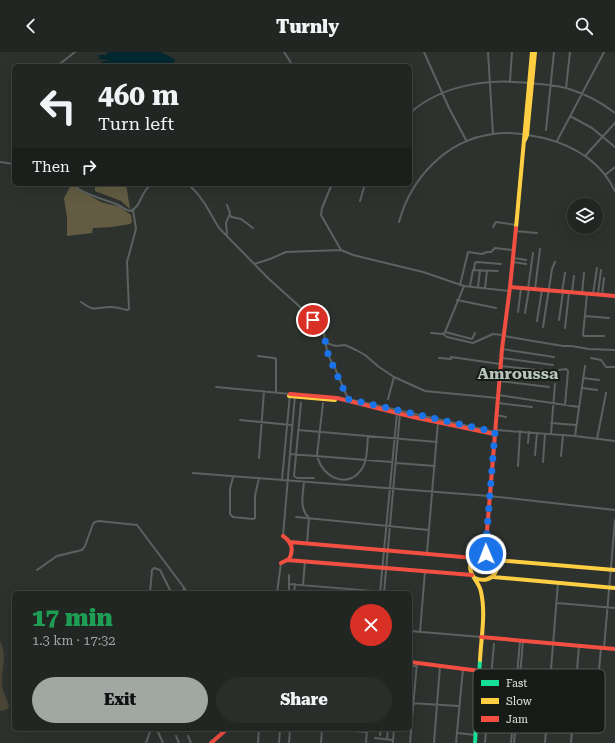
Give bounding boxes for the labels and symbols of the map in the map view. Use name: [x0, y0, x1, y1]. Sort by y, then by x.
pin: [296, 303, 330, 337]
district label: Amroussa: [477, 364, 559, 383]
position arrow: [465, 533, 507, 575]
legend: [473, 669, 605, 733]
text: Fast: [506, 677, 527, 690]
text: Slow: [506, 695, 533, 708]
text: Jam: [506, 713, 528, 726]

